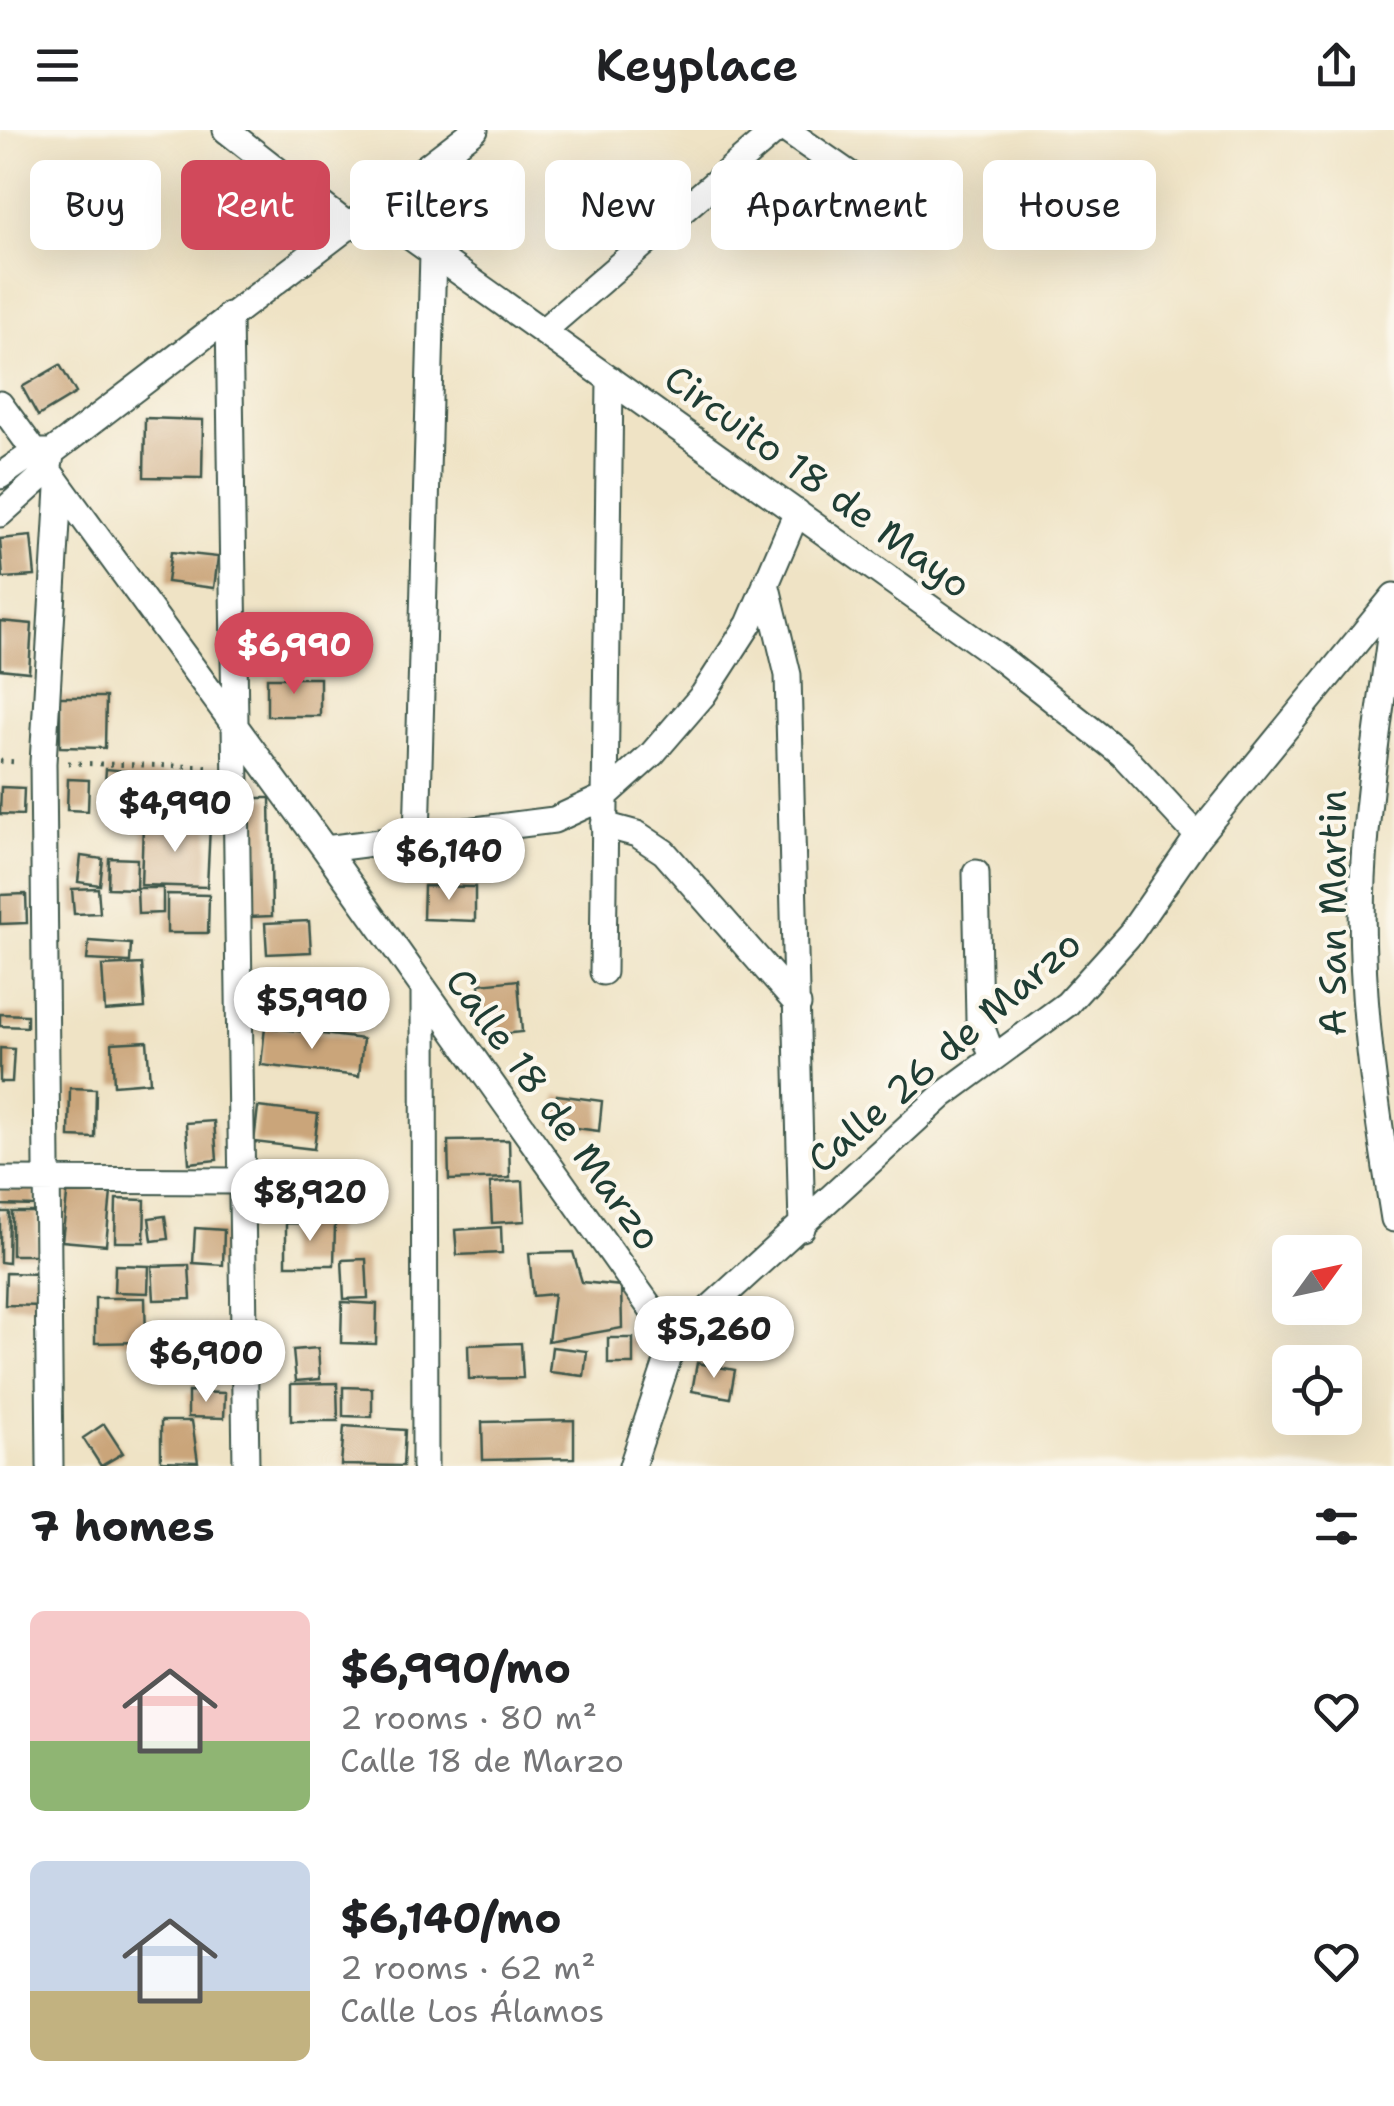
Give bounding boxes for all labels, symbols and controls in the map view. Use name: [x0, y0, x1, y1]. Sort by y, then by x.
text: Keyplace: [596, 35, 798, 95]
icon: menu: [30, 38, 85, 93]
icon: share: [1309, 38, 1364, 93]
chip: Buy: [30, 160, 161, 250]
chip: Rent: [181, 160, 330, 250]
chip: Filters: [350, 160, 525, 250]
chip: New: [545, 160, 691, 250]
chip: Apartment: [711, 160, 963, 250]
chip: House: [983, 160, 1156, 250]
street label: Circuito 18 de Mayo: [654, 352, 982, 610]
pin: $6,990: [213, 612, 375, 697]
text: $6,990: [236, 623, 352, 666]
pin: $4,990: [94, 770, 256, 855]
text: $4,990: [118, 781, 232, 824]
street label: A San Martin: [1307, 790, 1358, 1036]
pin: $6,140: [368, 818, 530, 903]
text: $6,140: [395, 829, 503, 872]
street label: Calle 26 de Marzo: [796, 918, 1092, 1184]
street label: Calle 18 de Marzo: [434, 958, 674, 1260]
pin: $5,990: [231, 967, 393, 1052]
text: $5,990: [256, 978, 368, 1021]
pin: $8,920: [229, 1159, 391, 1244]
text: $8,920: [253, 1170, 367, 1213]
north arrow: [1272, 1235, 1362, 1325]
map controls: [1272, 1235, 1362, 1435]
pin: $5,260: [633, 1296, 795, 1381]
text: $5,260: [656, 1307, 772, 1350]
pin: $6,900: [125, 1320, 287, 1405]
text: $6,900: [148, 1331, 264, 1374]
button: locate: [1272, 1345, 1362, 1435]
text: 7 homes: [30, 1498, 215, 1554]
icon: filters: [1309, 1499, 1364, 1554]
text: $6,990/mo: [340, 1640, 571, 1696]
icon: home: [110, 1651, 230, 1771]
icon: heart: [1309, 1684, 1364, 1739]
text: 2 rooms · 80 m²: [340, 1696, 597, 1739]
text: Calle 18 de Marzo: [340, 1739, 624, 1782]
text: $6,140/mo: [340, 1890, 562, 1946]
icon: home: [110, 1901, 230, 2021]
icon: heart: [1309, 1934, 1364, 1989]
text: 2 rooms · 62 m²: [340, 1946, 596, 1989]
text: Calle Los Álamos: [340, 1989, 604, 2032]

